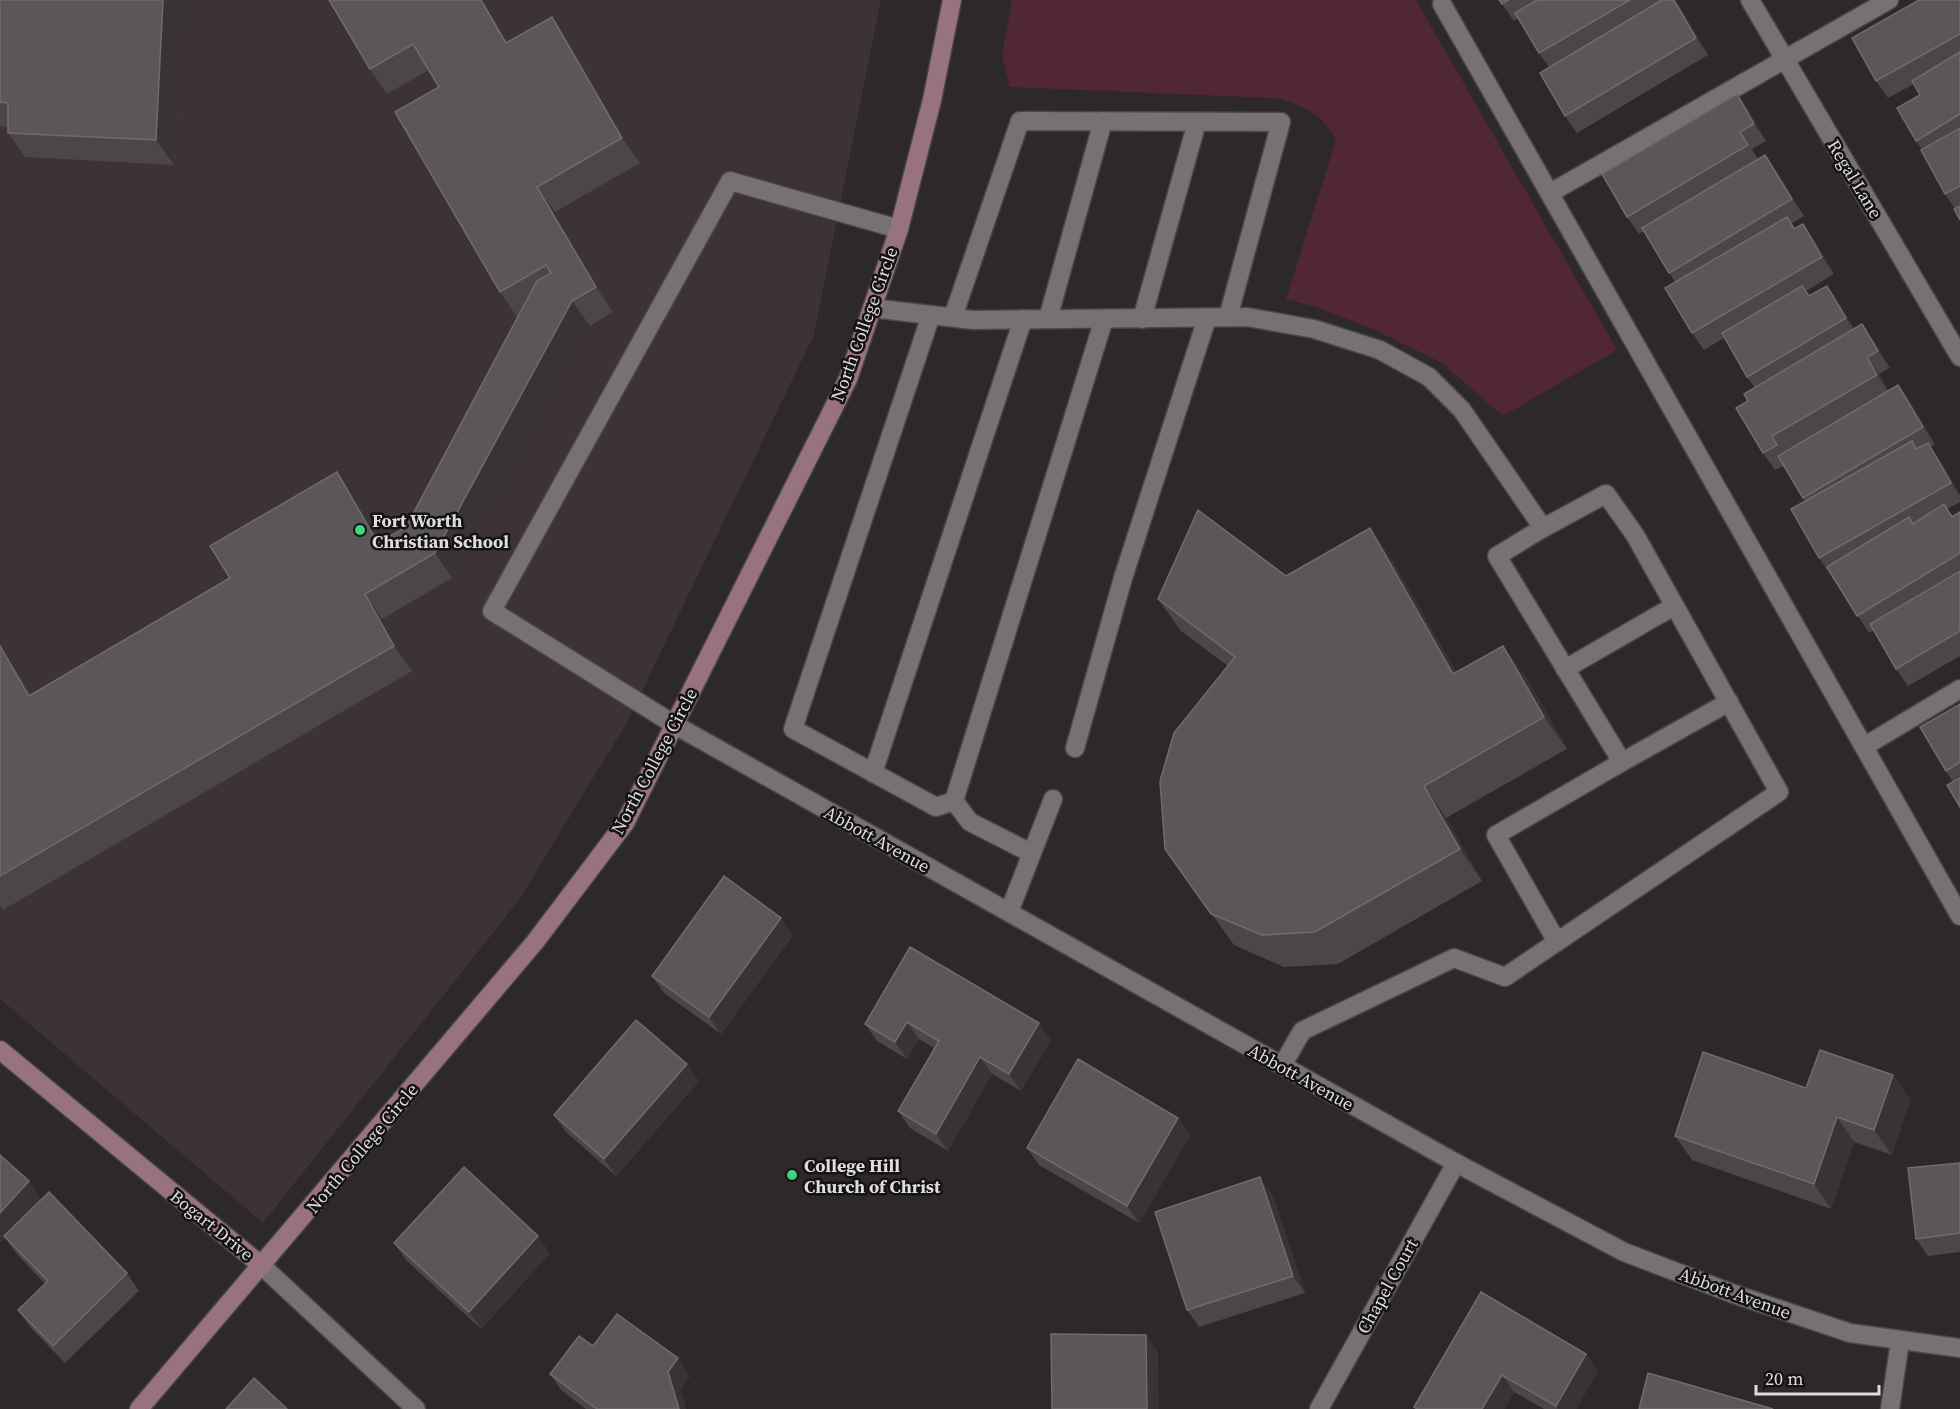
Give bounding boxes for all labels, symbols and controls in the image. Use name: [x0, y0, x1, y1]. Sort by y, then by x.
street label: Regal Lane: [1822, 135, 1888, 223]
street label: North College Circle: [824, 243, 904, 405]
place label: Fort Worth Christian School: [372, 508, 509, 554]
marker: Fort Worth Christian School: [353, 523, 367, 537]
street label: North College Circle: [605, 683, 703, 839]
street label: Abbott Avenue: [820, 800, 934, 878]
street label: Abbott Avenue: [1244, 1038, 1358, 1116]
street label: North College Circle: [300, 1078, 424, 1218]
place label: College Hill Church of Christ: [804, 1153, 941, 1199]
marker: College Hill Church of Christ: [785, 1168, 799, 1182]
street label: Bogart Drive: [165, 1184, 259, 1266]
street label: Chapel Court: [1351, 1234, 1424, 1338]
street label: Abbott Avenue: [1676, 1261, 1794, 1325]
scale bar: [1756, 1358, 1879, 1396]
text: 20 m: [1765, 1366, 1803, 1391]

